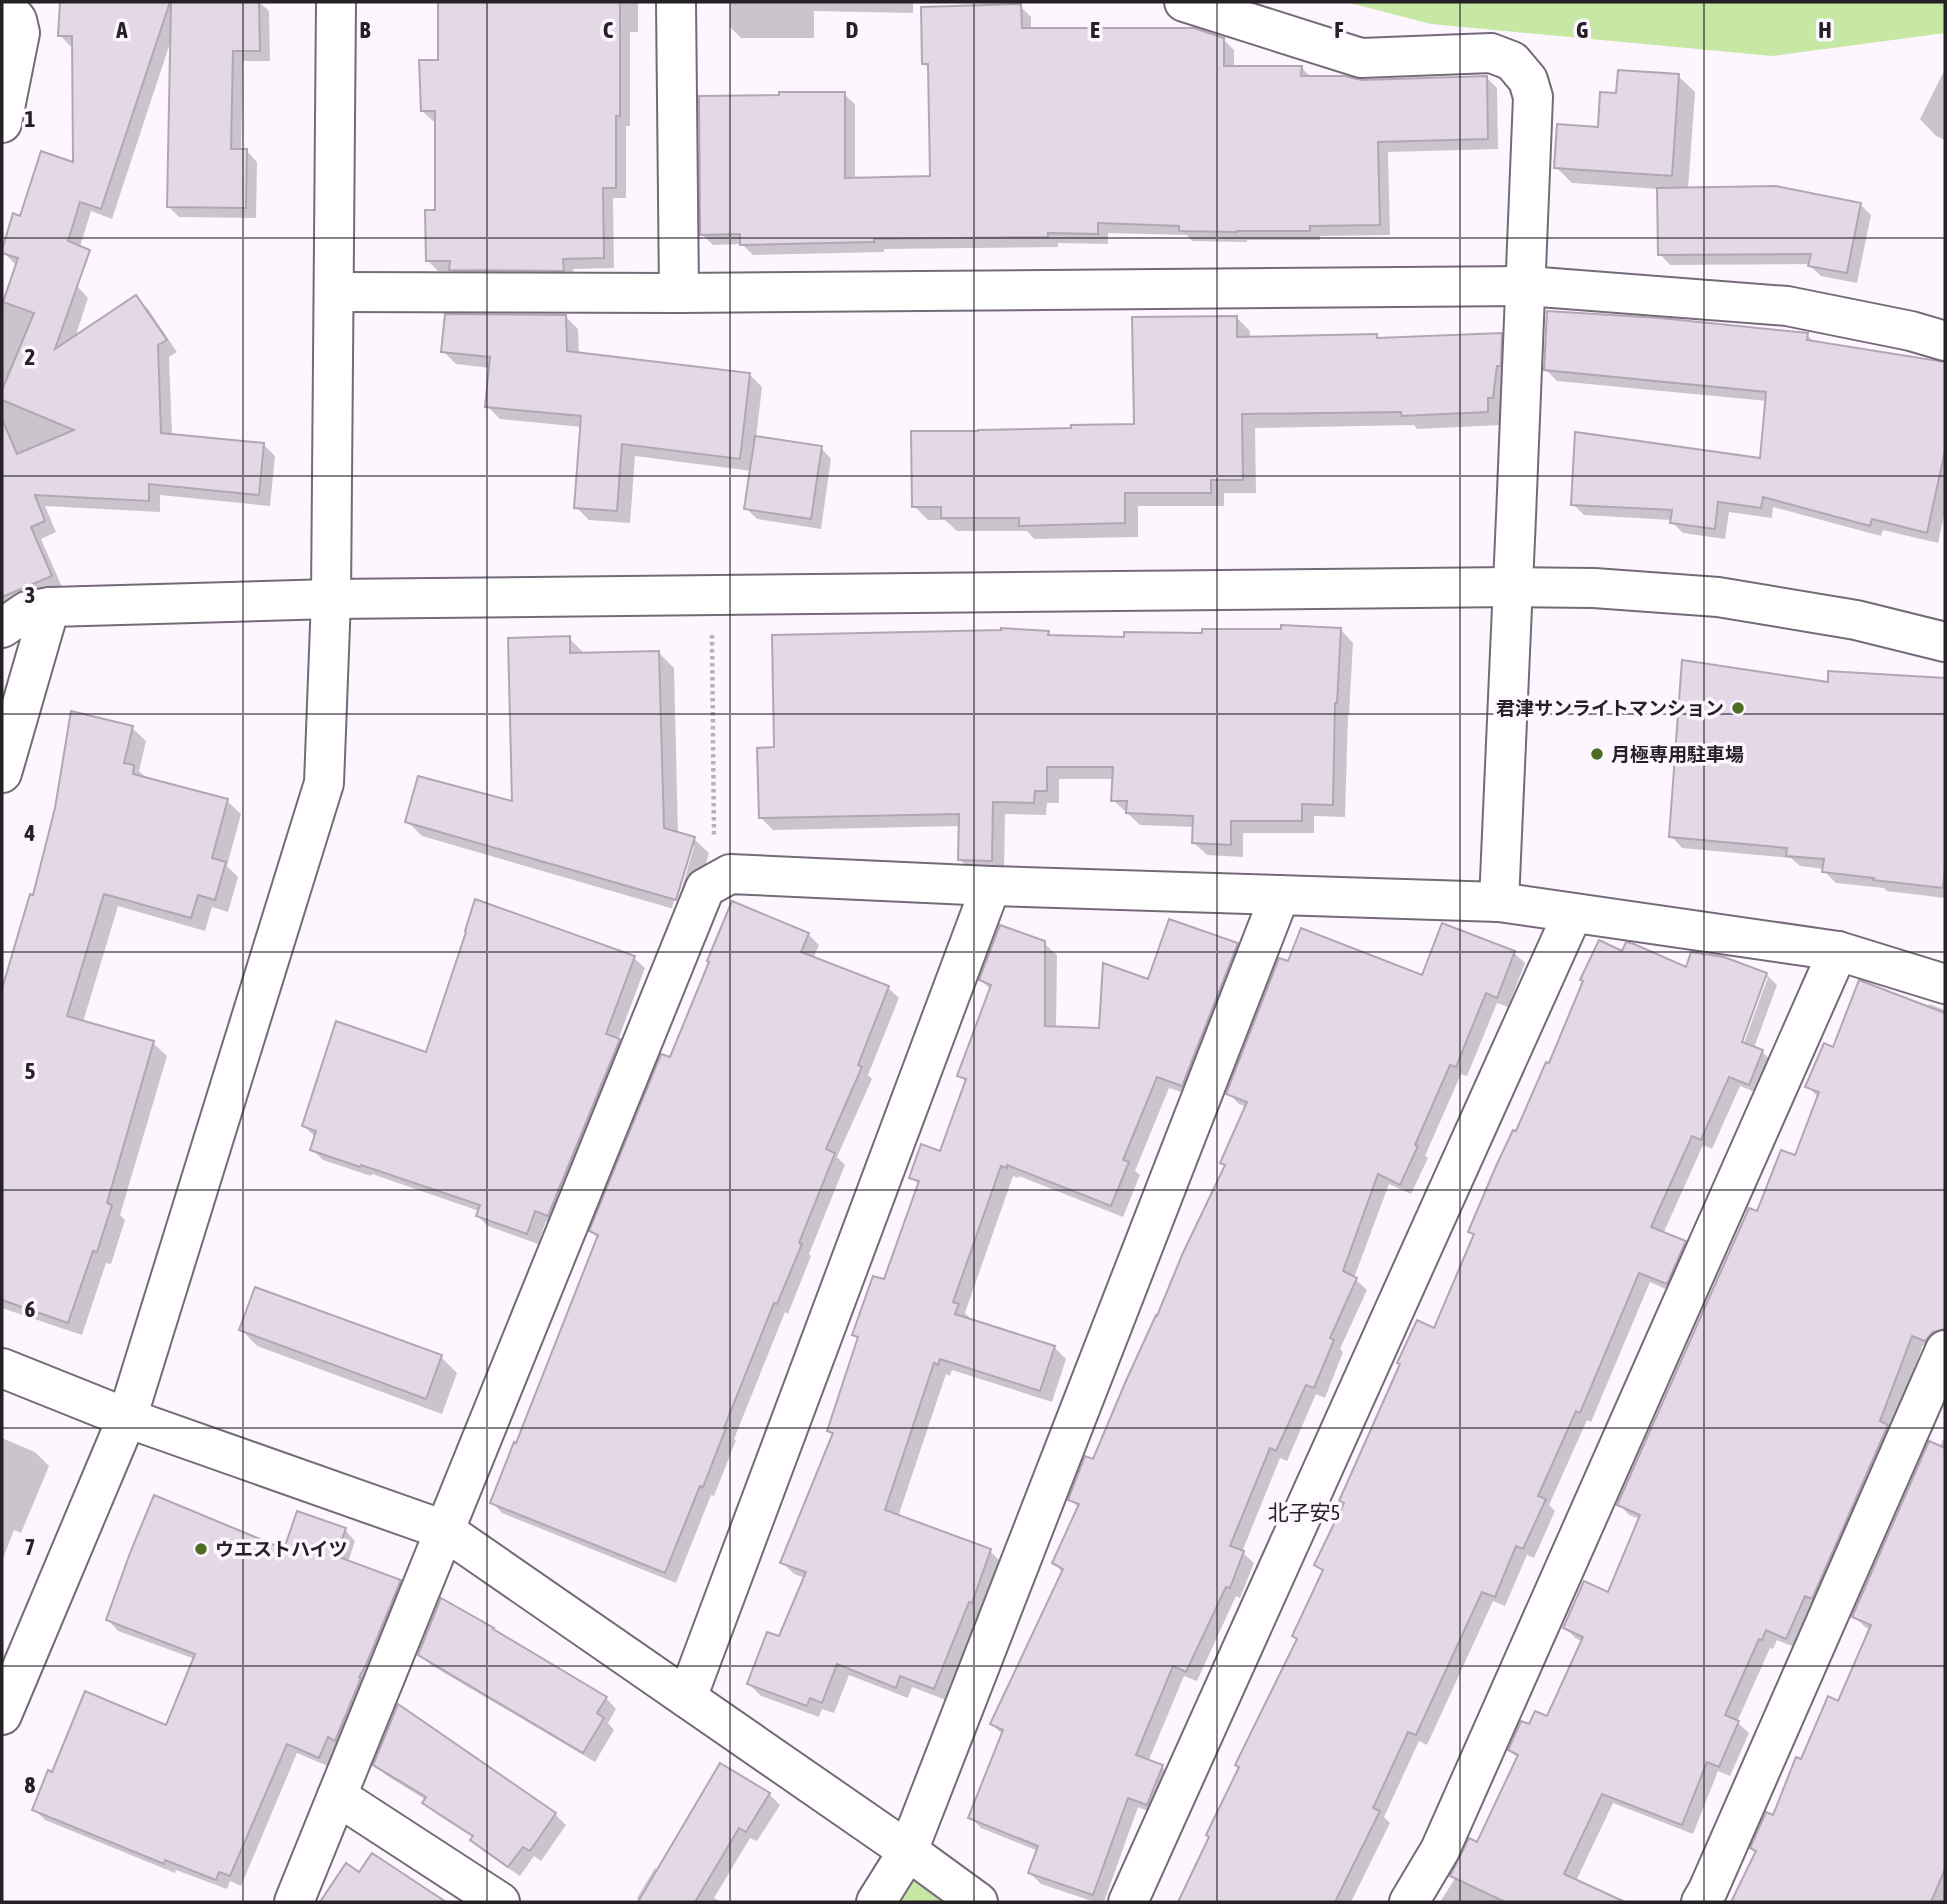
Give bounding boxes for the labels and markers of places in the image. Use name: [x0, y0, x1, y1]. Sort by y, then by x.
place label: 君津サンライトマンション: [1496, 697, 1724, 719]
marker: 君津サンライトマンション: [1730, 700, 1746, 716]
place label: 月極専用駐車場: [1611, 743, 1744, 765]
marker: 月極専用駐車場: [1589, 746, 1605, 762]
place label: ウエストハイツ: [215, 1538, 348, 1560]
marker: ウエストハイツ: [193, 1541, 209, 1557]

